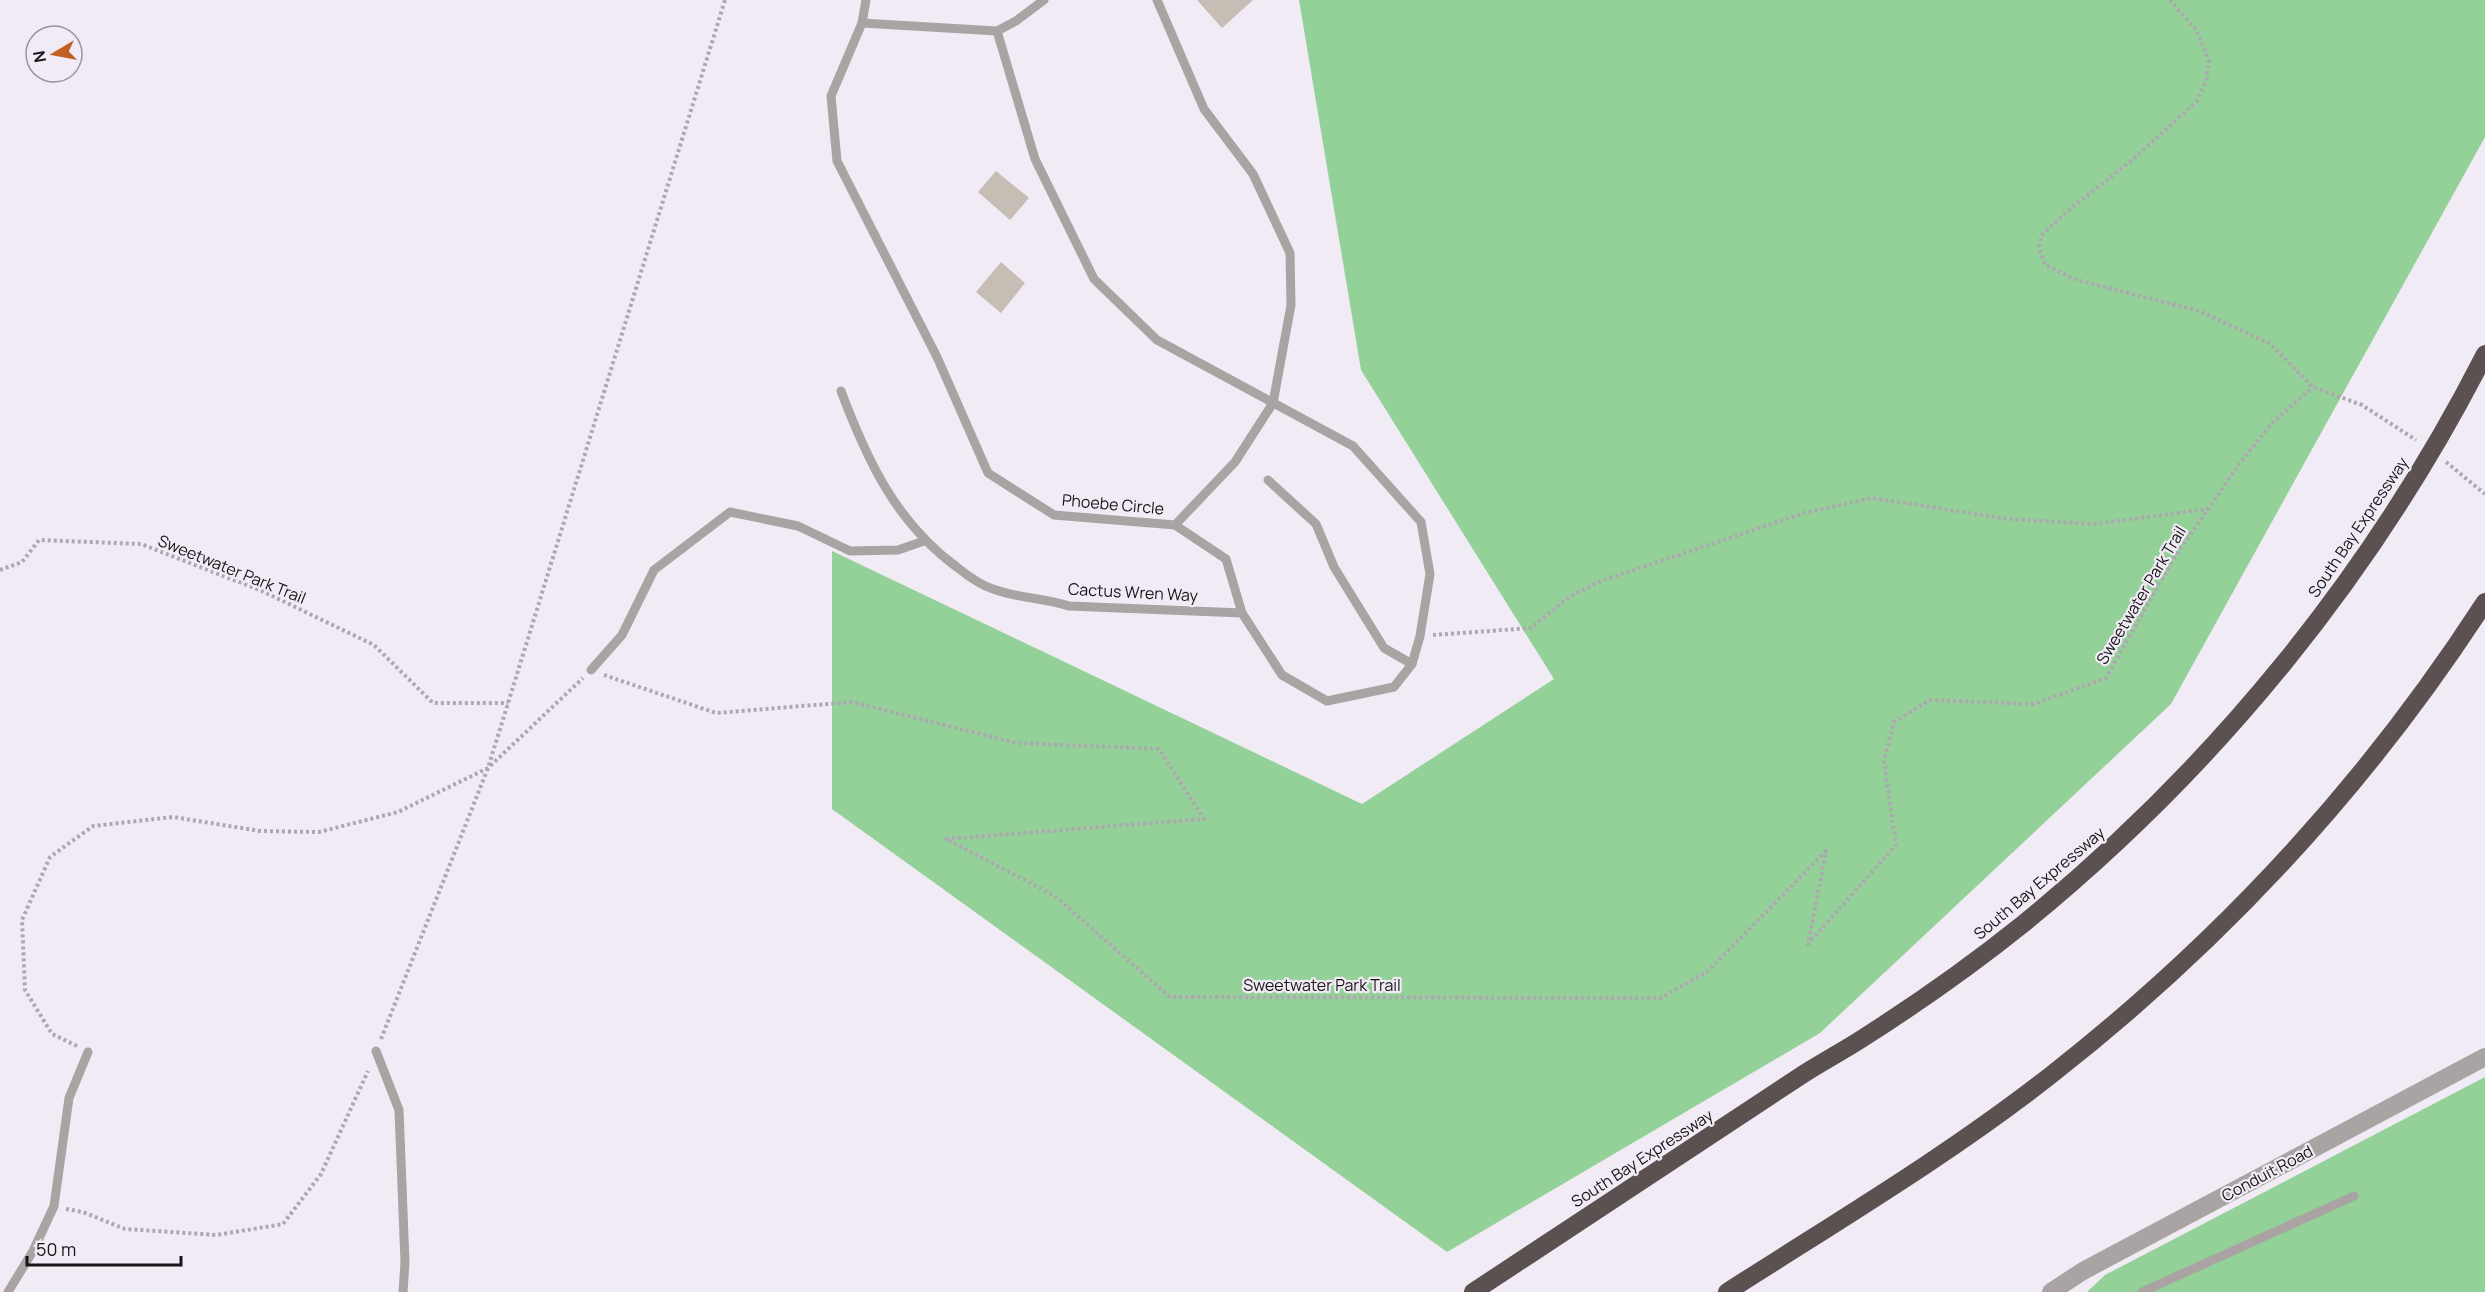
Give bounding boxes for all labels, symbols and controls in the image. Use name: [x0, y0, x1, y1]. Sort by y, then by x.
north arrow: [24, 24, 84, 84]
text: N: [27, 49, 51, 64]
street label: South Bay Expressway: [2303, 452, 2414, 602]
street label: Phoebe Circle: [1061, 489, 1165, 519]
street label: Sweetwater Park Trail: [2091, 522, 2191, 668]
street label: Sweetwater Park Trail: [155, 529, 309, 609]
street label: Cactus Wren Way: [1067, 578, 1199, 606]
street label: South Bay Expressway: [1969, 821, 2110, 944]
street label: Sweetwater Park Trail: [1243, 974, 1401, 996]
street label: South Bay Expressway: [1567, 1104, 1718, 1212]
street label: Conduit Road: [2217, 1140, 2317, 1206]
scale bar: [27, 1229, 182, 1267]
text: 50 m: [36, 1237, 76, 1261]

